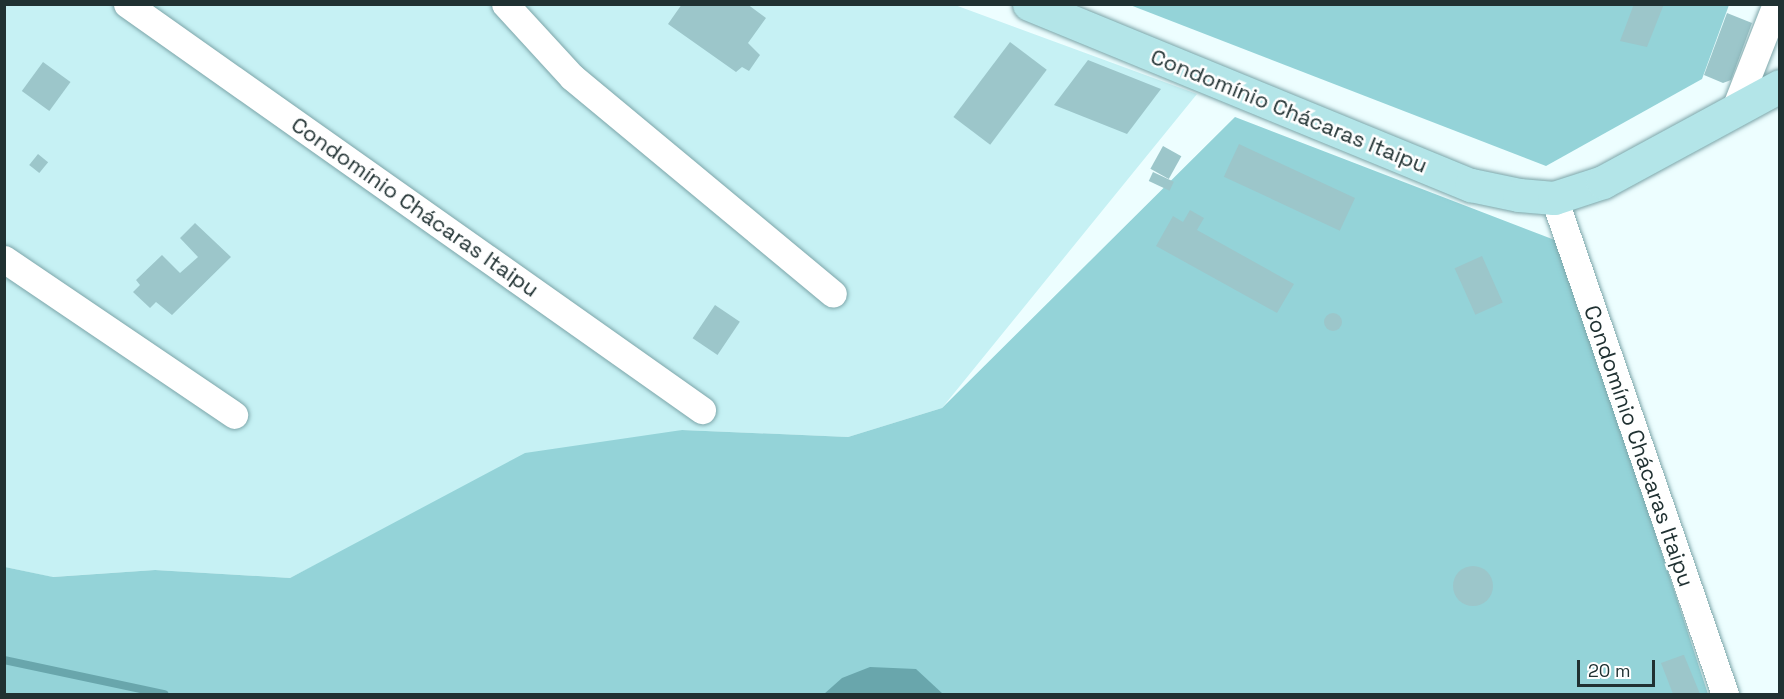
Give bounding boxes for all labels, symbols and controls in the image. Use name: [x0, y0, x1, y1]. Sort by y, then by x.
street label: Condomínio Chácaras Itaipu: [1147, 43, 1431, 179]
street label: Condomínio Chácaras Itaipu: [286, 111, 544, 303]
street label: Condomínio Chácaras Itaipu: [1578, 302, 1700, 590]
scale bar: [1580, 648, 1658, 686]
text: 20 m: [1588, 659, 1631, 682]

